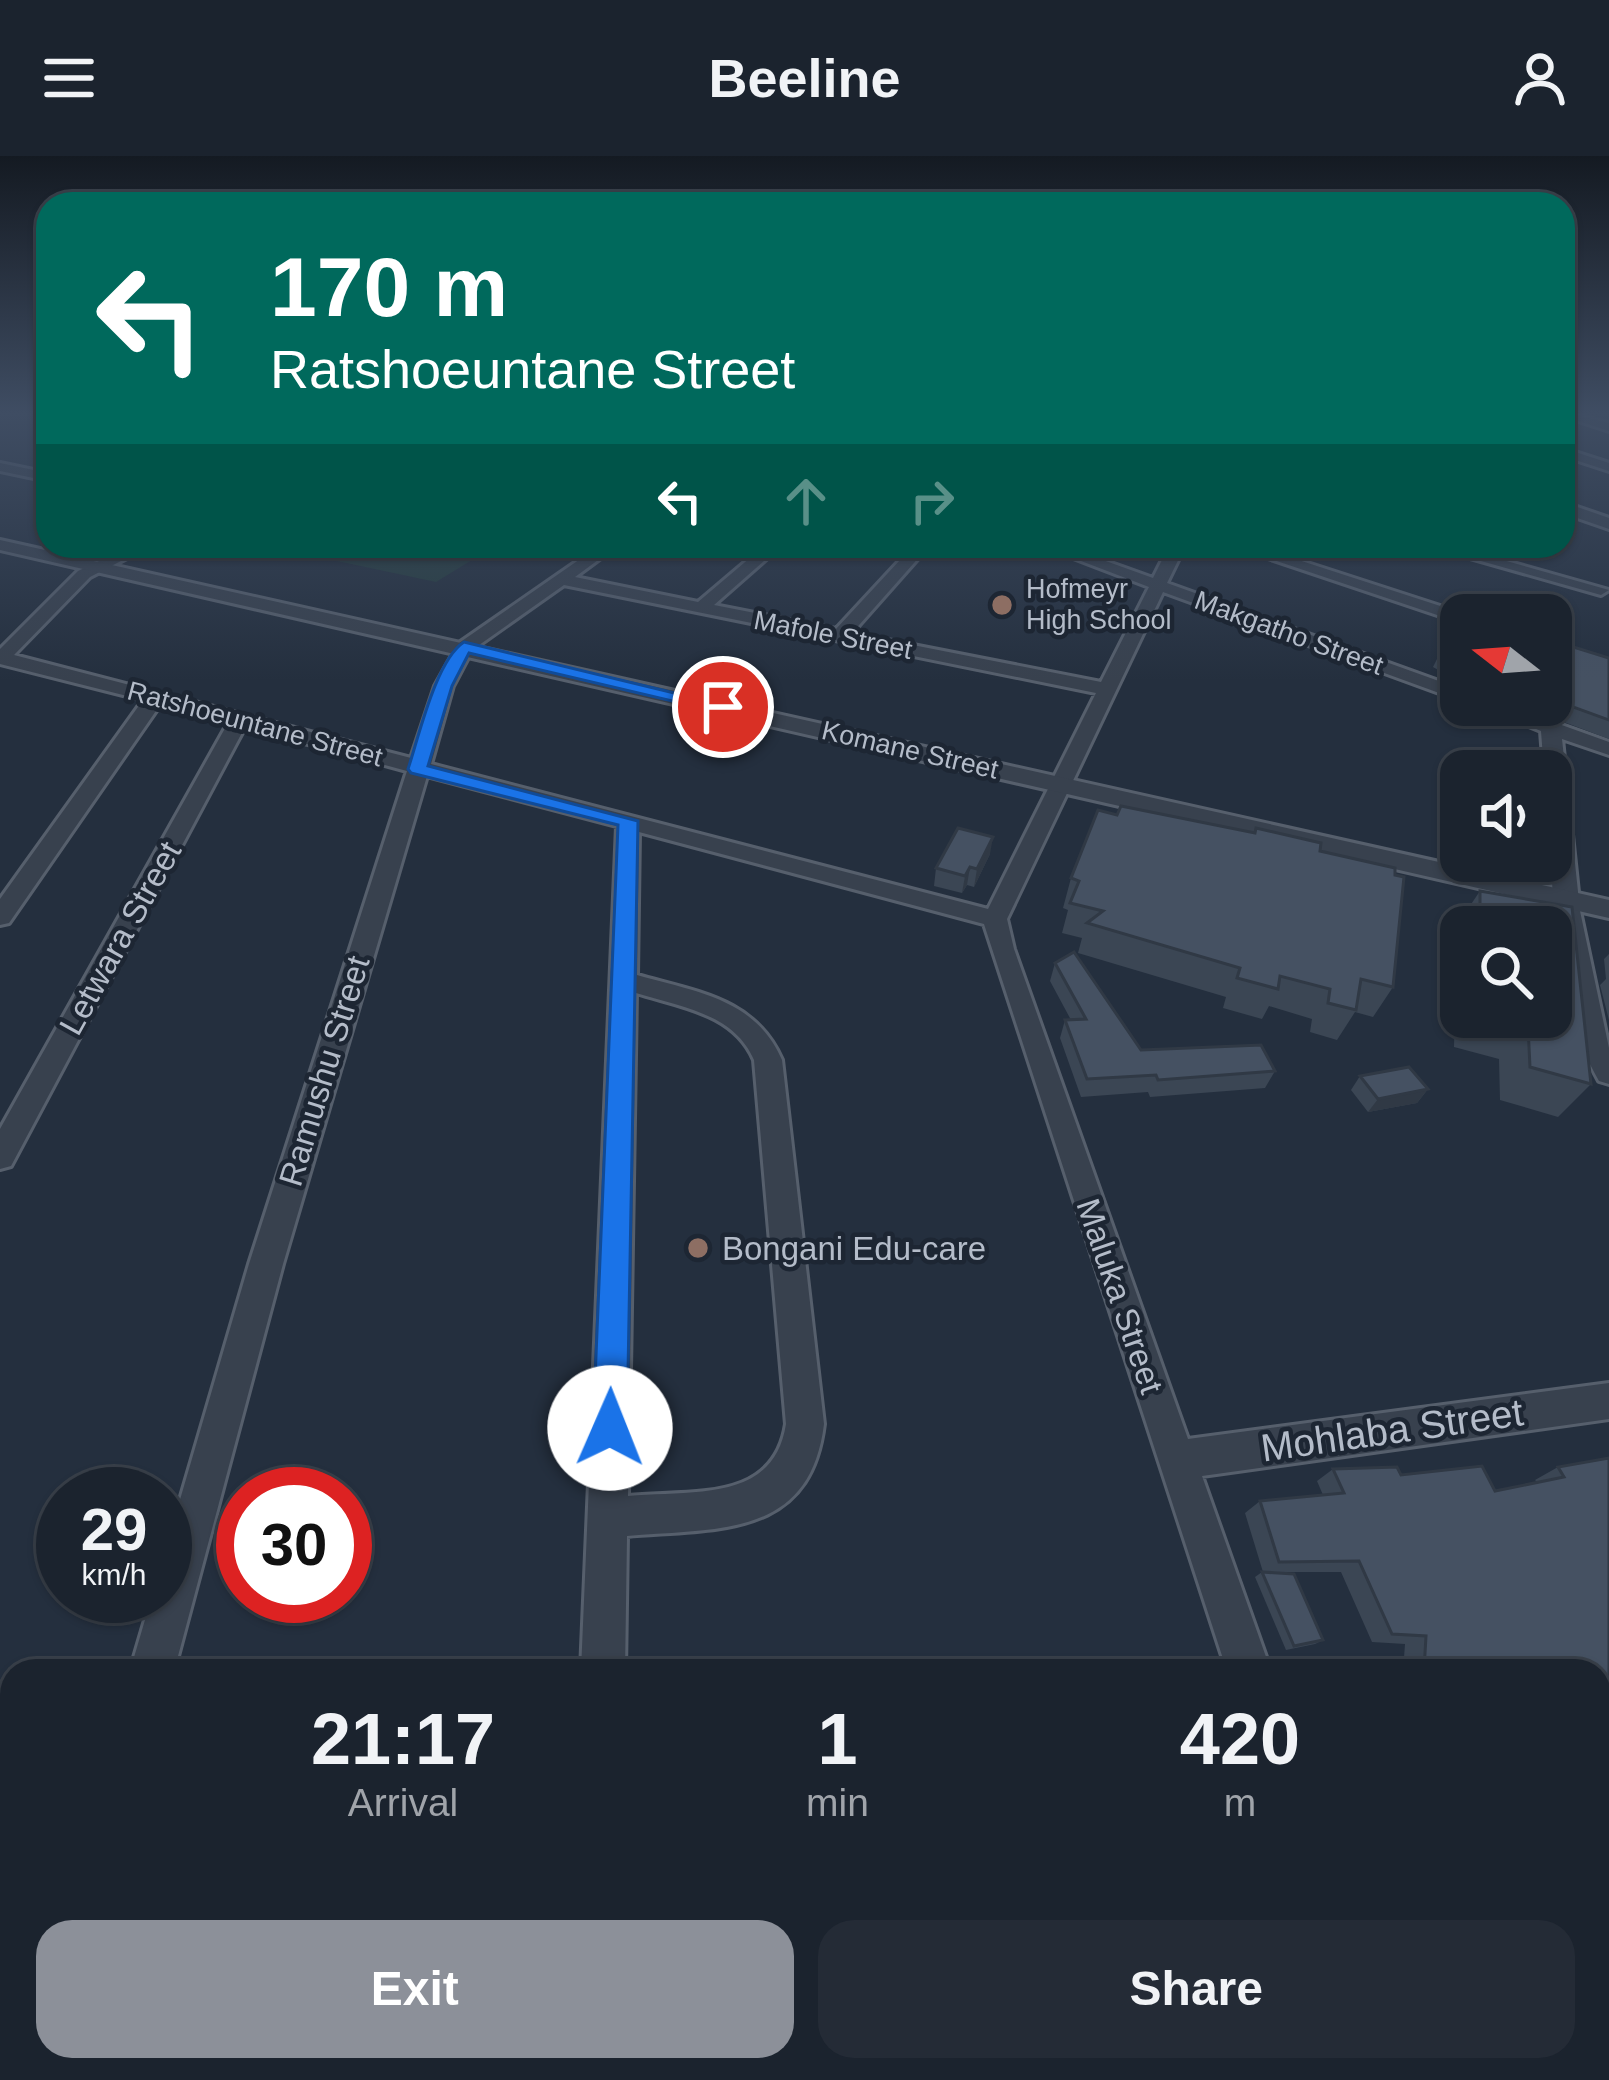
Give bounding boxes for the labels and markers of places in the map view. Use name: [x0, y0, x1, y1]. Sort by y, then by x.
place label: Hofmeyr High School: [1026, 574, 1172, 635]
marker: Hofmeyr High School: [989, 592, 1015, 618]
pin: [672, 656, 774, 758]
place label: Bongani Edu-care: [722, 1230, 986, 1267]
marker: Bongani Edu-care: [685, 1235, 711, 1261]

